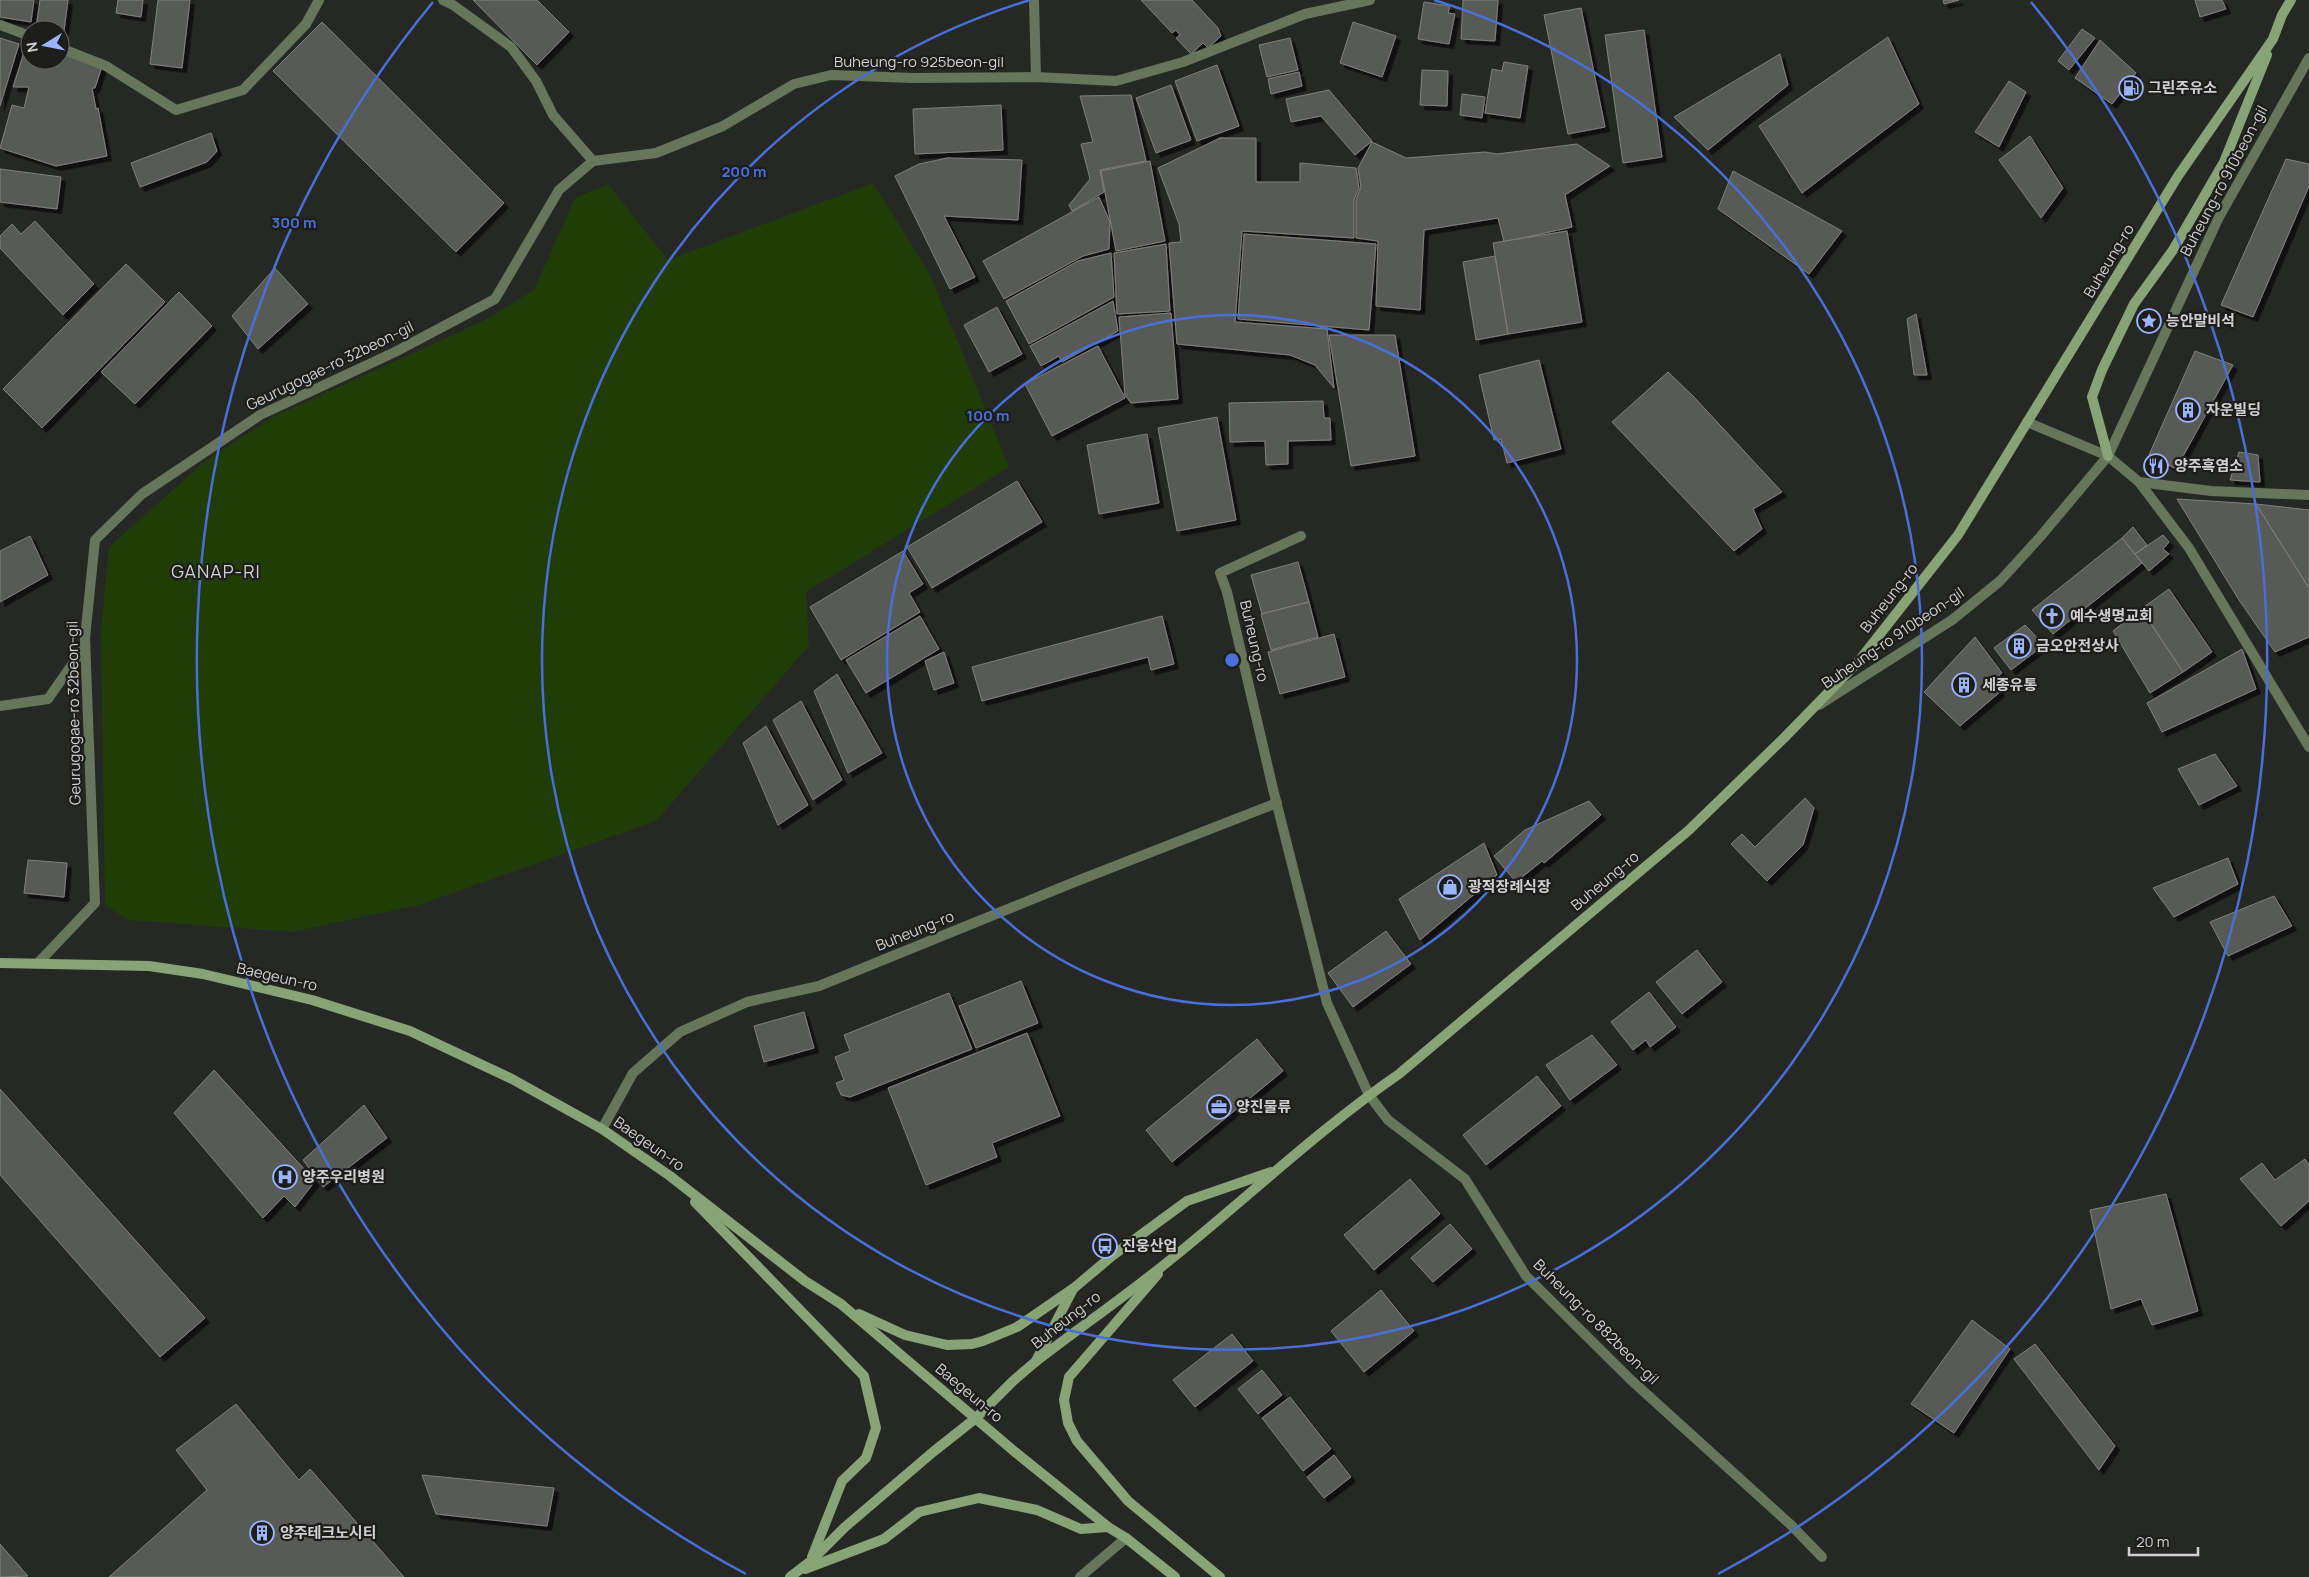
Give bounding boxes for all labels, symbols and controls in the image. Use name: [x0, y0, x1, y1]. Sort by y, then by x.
north arrow: [20, 20, 70, 70]
text: N: [21, 41, 42, 54]
street label: Buheung-ro 925beon-gil: [834, 51, 1004, 72]
fuel station icon: 그린주유소: [2118, 75, 2144, 101]
place label: 그린주유소: [2148, 77, 2217, 98]
street label: Buheung-ro 910beon-gil: [2175, 102, 2272, 260]
text: 200 m: [721, 161, 767, 182]
text: 300 m: [272, 212, 316, 233]
street label: Buheung-ro: [2078, 220, 2139, 302]
place icon: 능안말비석: [2136, 308, 2162, 334]
place label: 능안말비석: [2166, 310, 2235, 331]
street label: Geurugogae-ro 32beon-gil: [242, 316, 417, 415]
building icon: 자운빌딩: [2175, 397, 2201, 423]
place label: 자운빌딩: [2206, 399, 2261, 420]
text: 100 m: [967, 405, 1009, 426]
restaurant icon: 양주흑염소: [2143, 453, 2169, 479]
place label: 양주흑염소: [2174, 455, 2243, 476]
street label: Buheung-ro: [1855, 558, 1922, 637]
district label: GANAP-RI: [171, 559, 261, 583]
street label: Buheung-ro 910beon-gil: [1817, 582, 1968, 693]
street label: Buheung-ro: [1235, 598, 1274, 684]
church icon: 예수생명교회: [2039, 603, 2065, 629]
place label: 예수생명교회: [2070, 605, 2153, 626]
street label: Geurugogae-ro 32beon-gil: [61, 621, 86, 805]
building icon: 금오안전상사: [2006, 633, 2032, 659]
place label: 금오안전상사: [2036, 635, 2119, 656]
centre of rings: [1223, 651, 1241, 669]
building icon: 세종유통: [1951, 672, 1977, 698]
place label: 세종유통: [1982, 674, 2037, 695]
street label: Buheung-ro: [1566, 846, 1643, 915]
shop icon: 광적장례식장: [1437, 874, 1463, 900]
place label: 광적장례식장: [1468, 876, 1551, 897]
street label: Buheung-ro: [872, 905, 957, 956]
street label: Baegeun-ro: [235, 957, 320, 996]
office icon: 양진물류: [1206, 1094, 1232, 1120]
place label: 양진물류: [1236, 1096, 1291, 1117]
street label: Baegeun-ro: [610, 1111, 689, 1176]
hospital icon: 양주우리병원: [272, 1164, 298, 1190]
place label: 양주우리병원: [302, 1166, 385, 1187]
bus stop icon: 진웅산업: [1092, 1233, 1118, 1259]
place label: 진웅산업: [1122, 1235, 1177, 1256]
street label: Buheung-ro 882beon-gil: [1529, 1254, 1664, 1389]
street label: Buheung-ro: [1027, 1286, 1105, 1353]
street label: Baegeun-ro: [931, 1358, 1008, 1427]
building icon: 양주테크노시티: [249, 1520, 275, 1546]
place label: 양주테크노시티: [280, 1522, 377, 1543]
scale bar: [2129, 1524, 2198, 1556]
text: 20 m: [2136, 1531, 2169, 1552]

